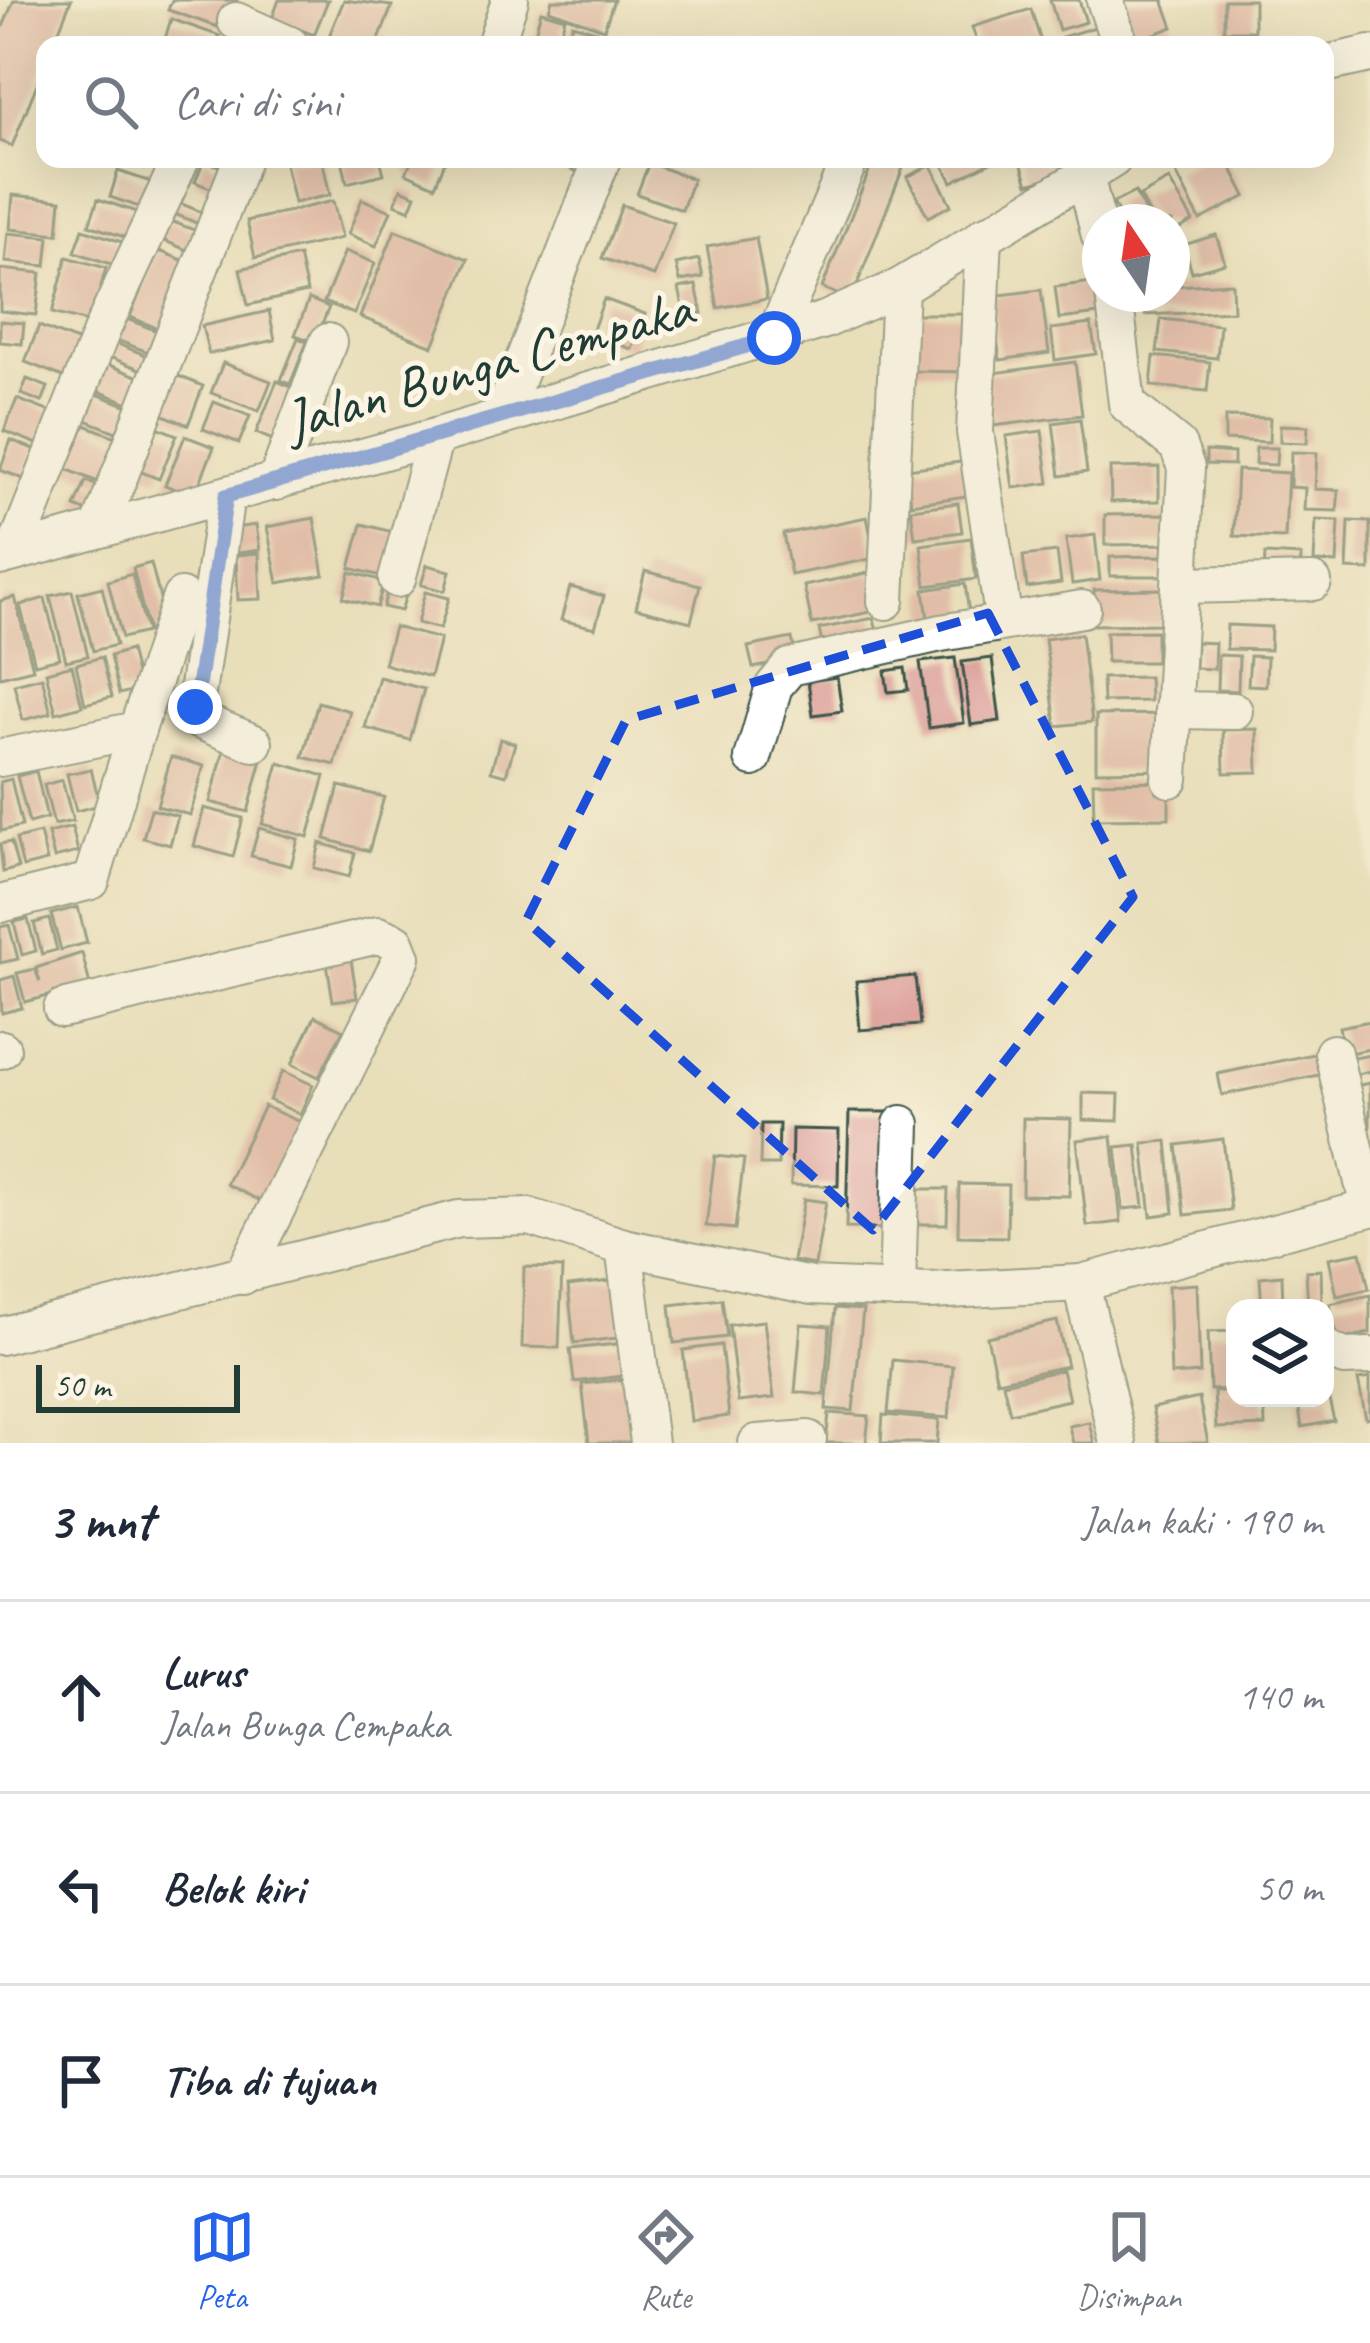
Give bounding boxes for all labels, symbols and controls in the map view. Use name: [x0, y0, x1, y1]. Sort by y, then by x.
search box: [36, 36, 1334, 168]
icon: search: [78, 69, 144, 135]
text: Cari di sini: [174, 74, 340, 131]
north arrow: [1082, 204, 1190, 312]
street label: Jalan Bunga Cempaka: [273, 270, 704, 457]
route start: [747, 311, 801, 365]
route end: [168, 680, 222, 734]
map controls: [1226, 1299, 1334, 1407]
button: layers: [1226, 1299, 1334, 1407]
scale bar: [36, 1359, 240, 1412]
text: 50 m: [54, 1365, 110, 1407]
text: 3 mnt: [48, 1489, 153, 1553]
text: Jalan kaki · 190 m: [1082, 1497, 1322, 1546]
text: Lurus: [162, 1644, 245, 1701]
icon: ahead: [48, 1664, 114, 1730]
text: 140 m: [1238, 1672, 1322, 1721]
text: Jalan Bunga Cempaka: [162, 1701, 449, 1750]
icon: left: [48, 1856, 114, 1922]
text: Belok kiri: [162, 1860, 304, 1917]
text: 50 m: [1256, 1864, 1322, 1913]
icon: arrive: [48, 2048, 114, 2114]
text: Tiba di tujuan: [162, 2052, 376, 2109]
tab: Peta: [189, 2204, 255, 2318]
tab: Rute: [633, 2204, 699, 2318]
tab: Disimpan: [1077, 2204, 1181, 2318]

